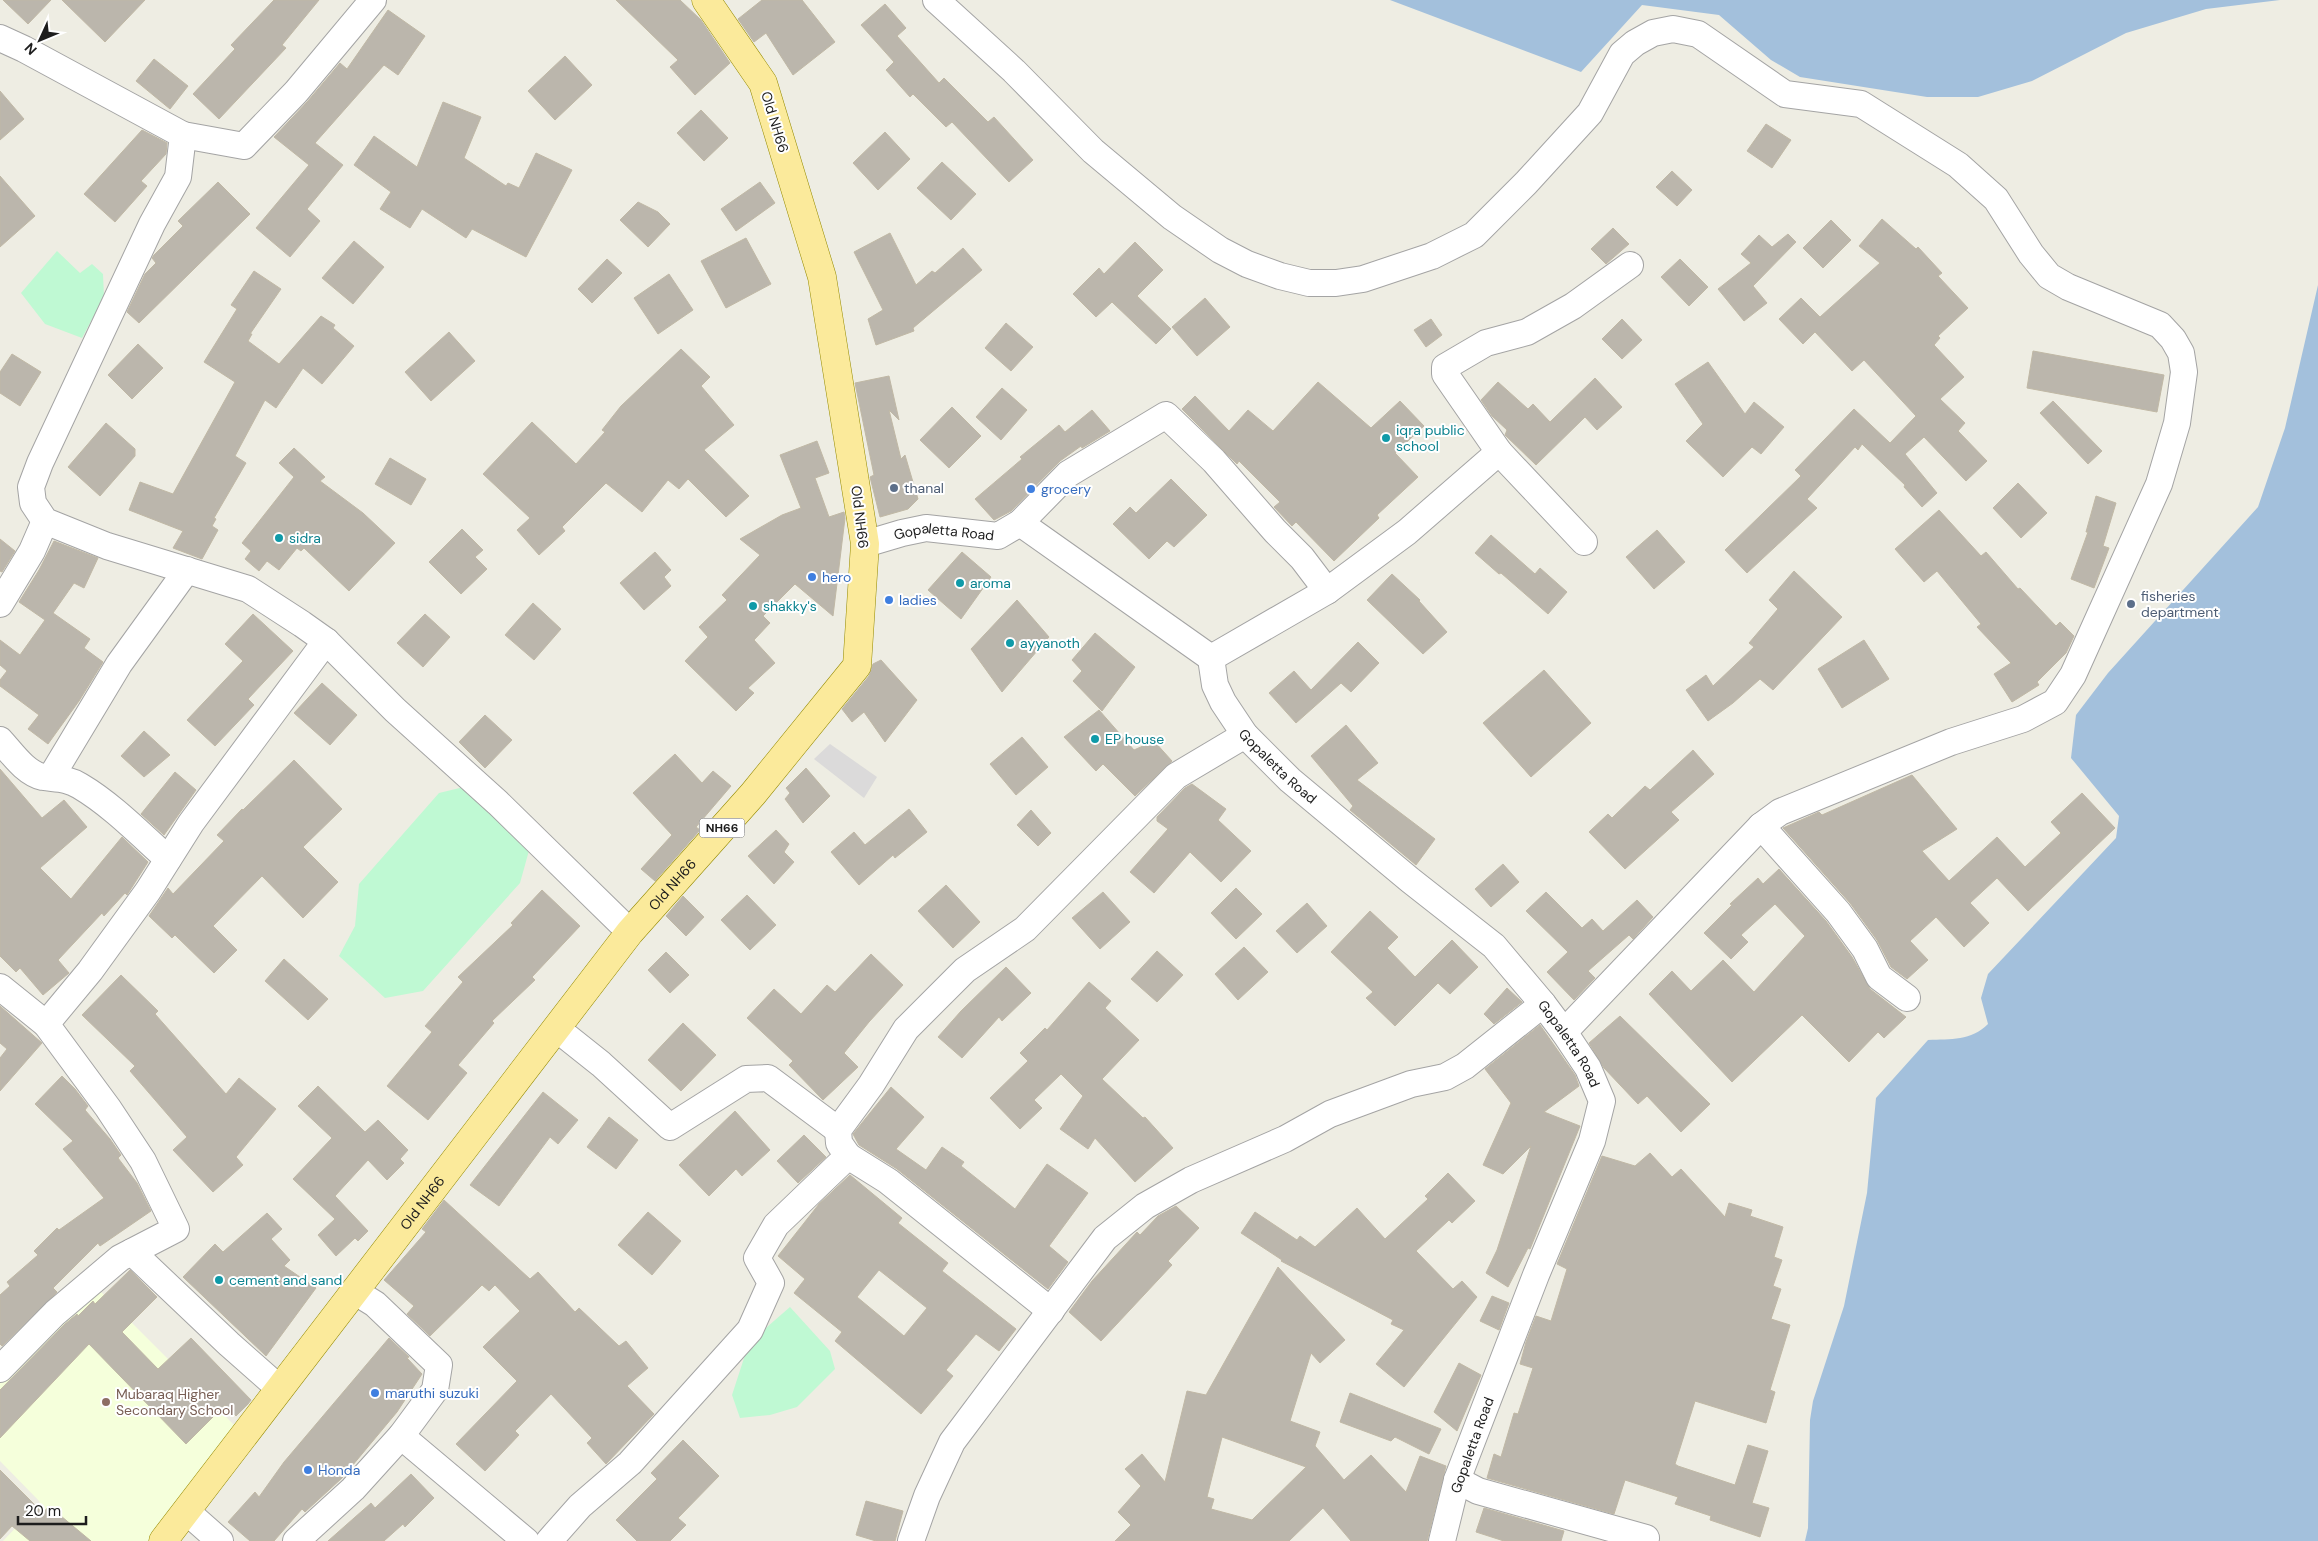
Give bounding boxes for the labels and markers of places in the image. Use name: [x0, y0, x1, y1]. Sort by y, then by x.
place label: iqra public school: [1396, 421, 1465, 455]
marker: iqra public school: [1380, 432, 1392, 444]
place label: thanal: [904, 479, 944, 497]
place label: grocery: [1041, 480, 1091, 498]
marker: thanal: [888, 482, 900, 494]
marker: grocery: [1025, 483, 1037, 495]
place label: sidra: [289, 529, 321, 547]
marker: sidra: [273, 532, 285, 544]
place label: hero: [822, 568, 851, 586]
marker: hero: [806, 571, 818, 583]
place label: aroma: [970, 574, 1011, 592]
marker: aroma: [954, 577, 966, 589]
place label: fisheries department: [2141, 587, 2219, 621]
place label: ladies: [899, 591, 937, 609]
marker: ladies: [883, 594, 895, 606]
place label: shakky's: [763, 597, 817, 615]
marker: fisheries department: [2125, 598, 2137, 610]
marker: shakky's: [747, 600, 759, 612]
place label: ayyanoth: [1020, 634, 1080, 652]
marker: ayyanoth: [1004, 637, 1016, 649]
place label: EP house: [1105, 730, 1164, 748]
marker: EP house: [1089, 733, 1101, 745]
place label: cement and sand: [229, 1271, 342, 1289]
marker: cement and sand: [213, 1274, 225, 1286]
place label: maruthi suzuki: [385, 1384, 479, 1402]
place label: Mubaraq Higher Secondary School: [116, 1385, 233, 1419]
marker: maruthi suzuki: [369, 1387, 381, 1399]
marker: Mubaraq Higher Secondary School: [100, 1396, 112, 1408]
place label: Honda: [318, 1461, 360, 1479]
marker: Honda: [302, 1464, 314, 1476]

